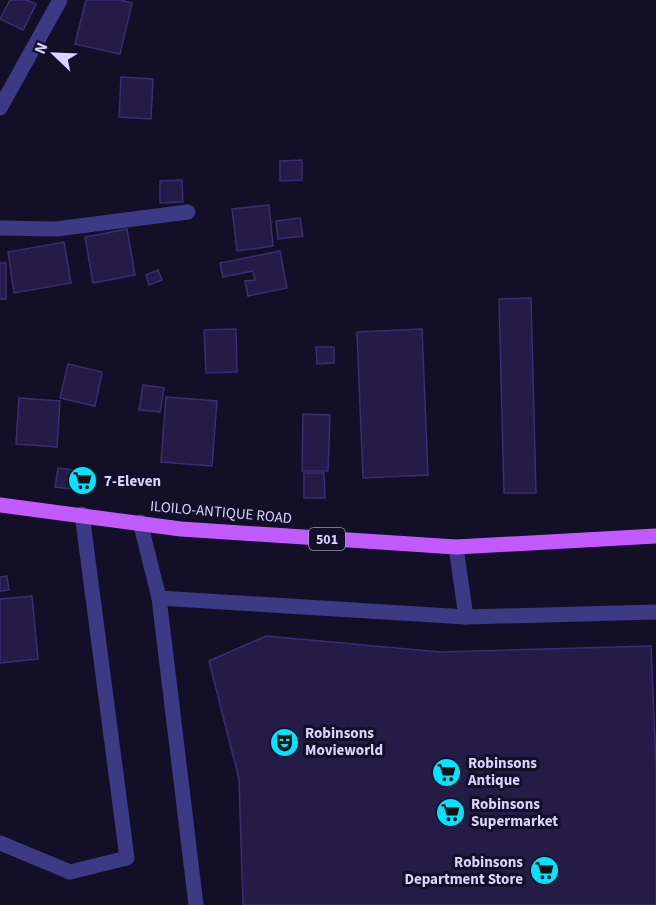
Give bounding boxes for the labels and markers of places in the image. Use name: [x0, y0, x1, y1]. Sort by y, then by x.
supermarket icon: 7-Eleven: [67, 465, 99, 497]
place label: 7-Eleven: [104, 471, 161, 492]
place label: Robinsons Movieworld: [305, 723, 383, 761]
theatre icon: Robinsons Movieworld: [268, 726, 300, 758]
place label: Robinsons Antique: [467, 753, 537, 791]
supermarket icon: Robinsons Antique: [431, 756, 463, 788]
place label: Robinsons Supermarket: [471, 794, 558, 832]
supermarket icon: Robinsons Supermarket: [434, 797, 466, 829]
place label: Robinsons Department Store: [404, 852, 523, 890]
supermarket icon: Robinsons Department Store: [528, 855, 560, 887]

